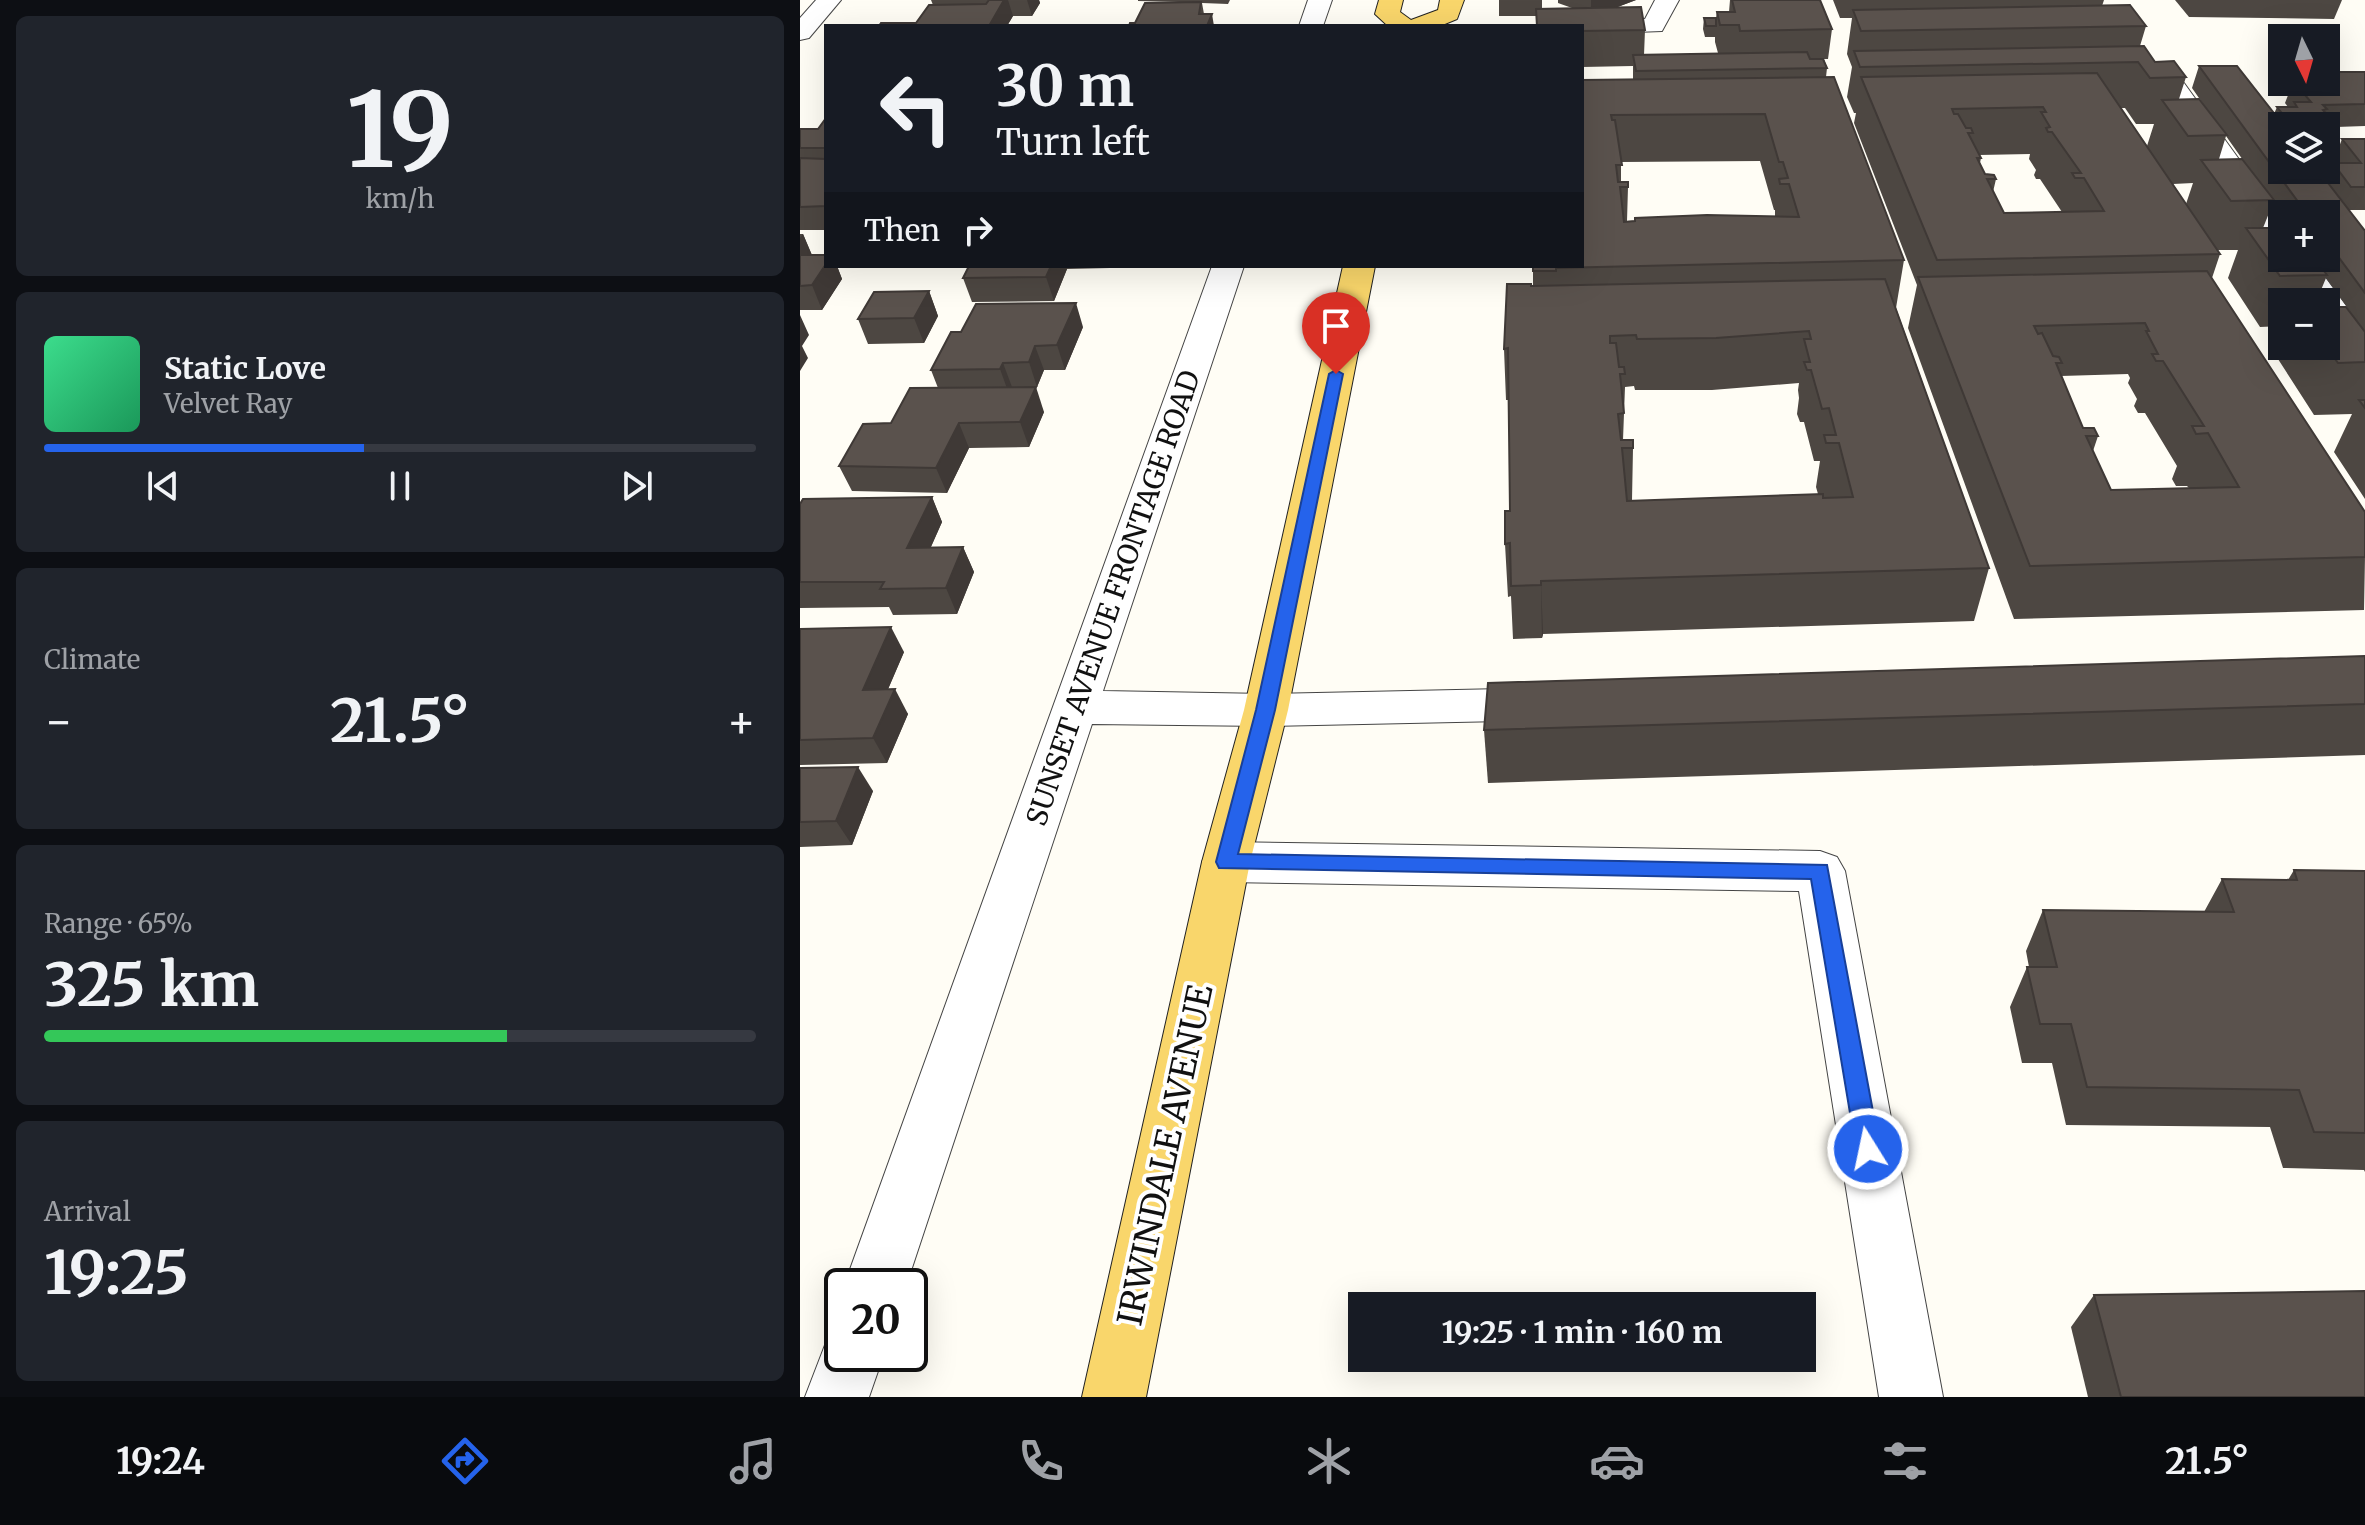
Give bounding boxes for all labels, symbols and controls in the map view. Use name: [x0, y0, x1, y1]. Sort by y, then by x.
north arrow: [2268, 24, 2340, 96]
map controls: [2268, 24, 2340, 360]
text: 30 m: [996, 51, 1134, 121]
icon: left: [864, 56, 968, 160]
text: 19: [346, 65, 454, 195]
button: layers: [2268, 112, 2340, 184]
text: Turn left: [996, 120, 1150, 165]
text: km/h: [366, 182, 434, 215]
button: +: [2268, 200, 2340, 272]
icon: right: [956, 208, 1000, 252]
text: Then: [864, 211, 940, 249]
button: −: [2268, 288, 2340, 360]
pin: [1302, 292, 1370, 374]
icon: arrive: [1314, 304, 1358, 348]
text: Static Love: [164, 349, 326, 387]
street label: SUNSET AVENUE FRONTAGE ROAD: [1018, 366, 1208, 830]
text: Velvet Ray: [164, 387, 292, 420]
icon: previous: [141, 464, 185, 508]
icon: pause: [378, 464, 422, 508]
icon: next: [615, 464, 659, 508]
text: Climate: [44, 643, 140, 676]
text: 21.5°: [330, 683, 470, 758]
text: −: [44, 694, 73, 749]
text: +: [727, 694, 756, 749]
text: Range · 65%: [44, 907, 193, 940]
text: 325 km: [44, 947, 259, 1022]
street label: IRWINDALE AVENUE: [1108, 980, 1222, 1329]
position arrow: [1826, 1107, 1910, 1191]
text: Arrival: [44, 1195, 131, 1228]
text: 19:25: [44, 1235, 189, 1310]
speed limit sign: 20: [824, 1268, 928, 1372]
text: 19:25 · 1 min · 160 m: [1442, 1313, 1722, 1351]
icon: directions: [437, 1433, 493, 1489]
icon: music: [725, 1433, 781, 1489]
icon: phone: [1013, 1433, 1069, 1489]
icon: climate: [1301, 1433, 1357, 1489]
icon: car: [1589, 1433, 1645, 1489]
icon: filters: [1877, 1433, 1933, 1489]
text: 19:24: [116, 1439, 205, 1484]
text: 21.5°: [2165, 1439, 2249, 1484]

